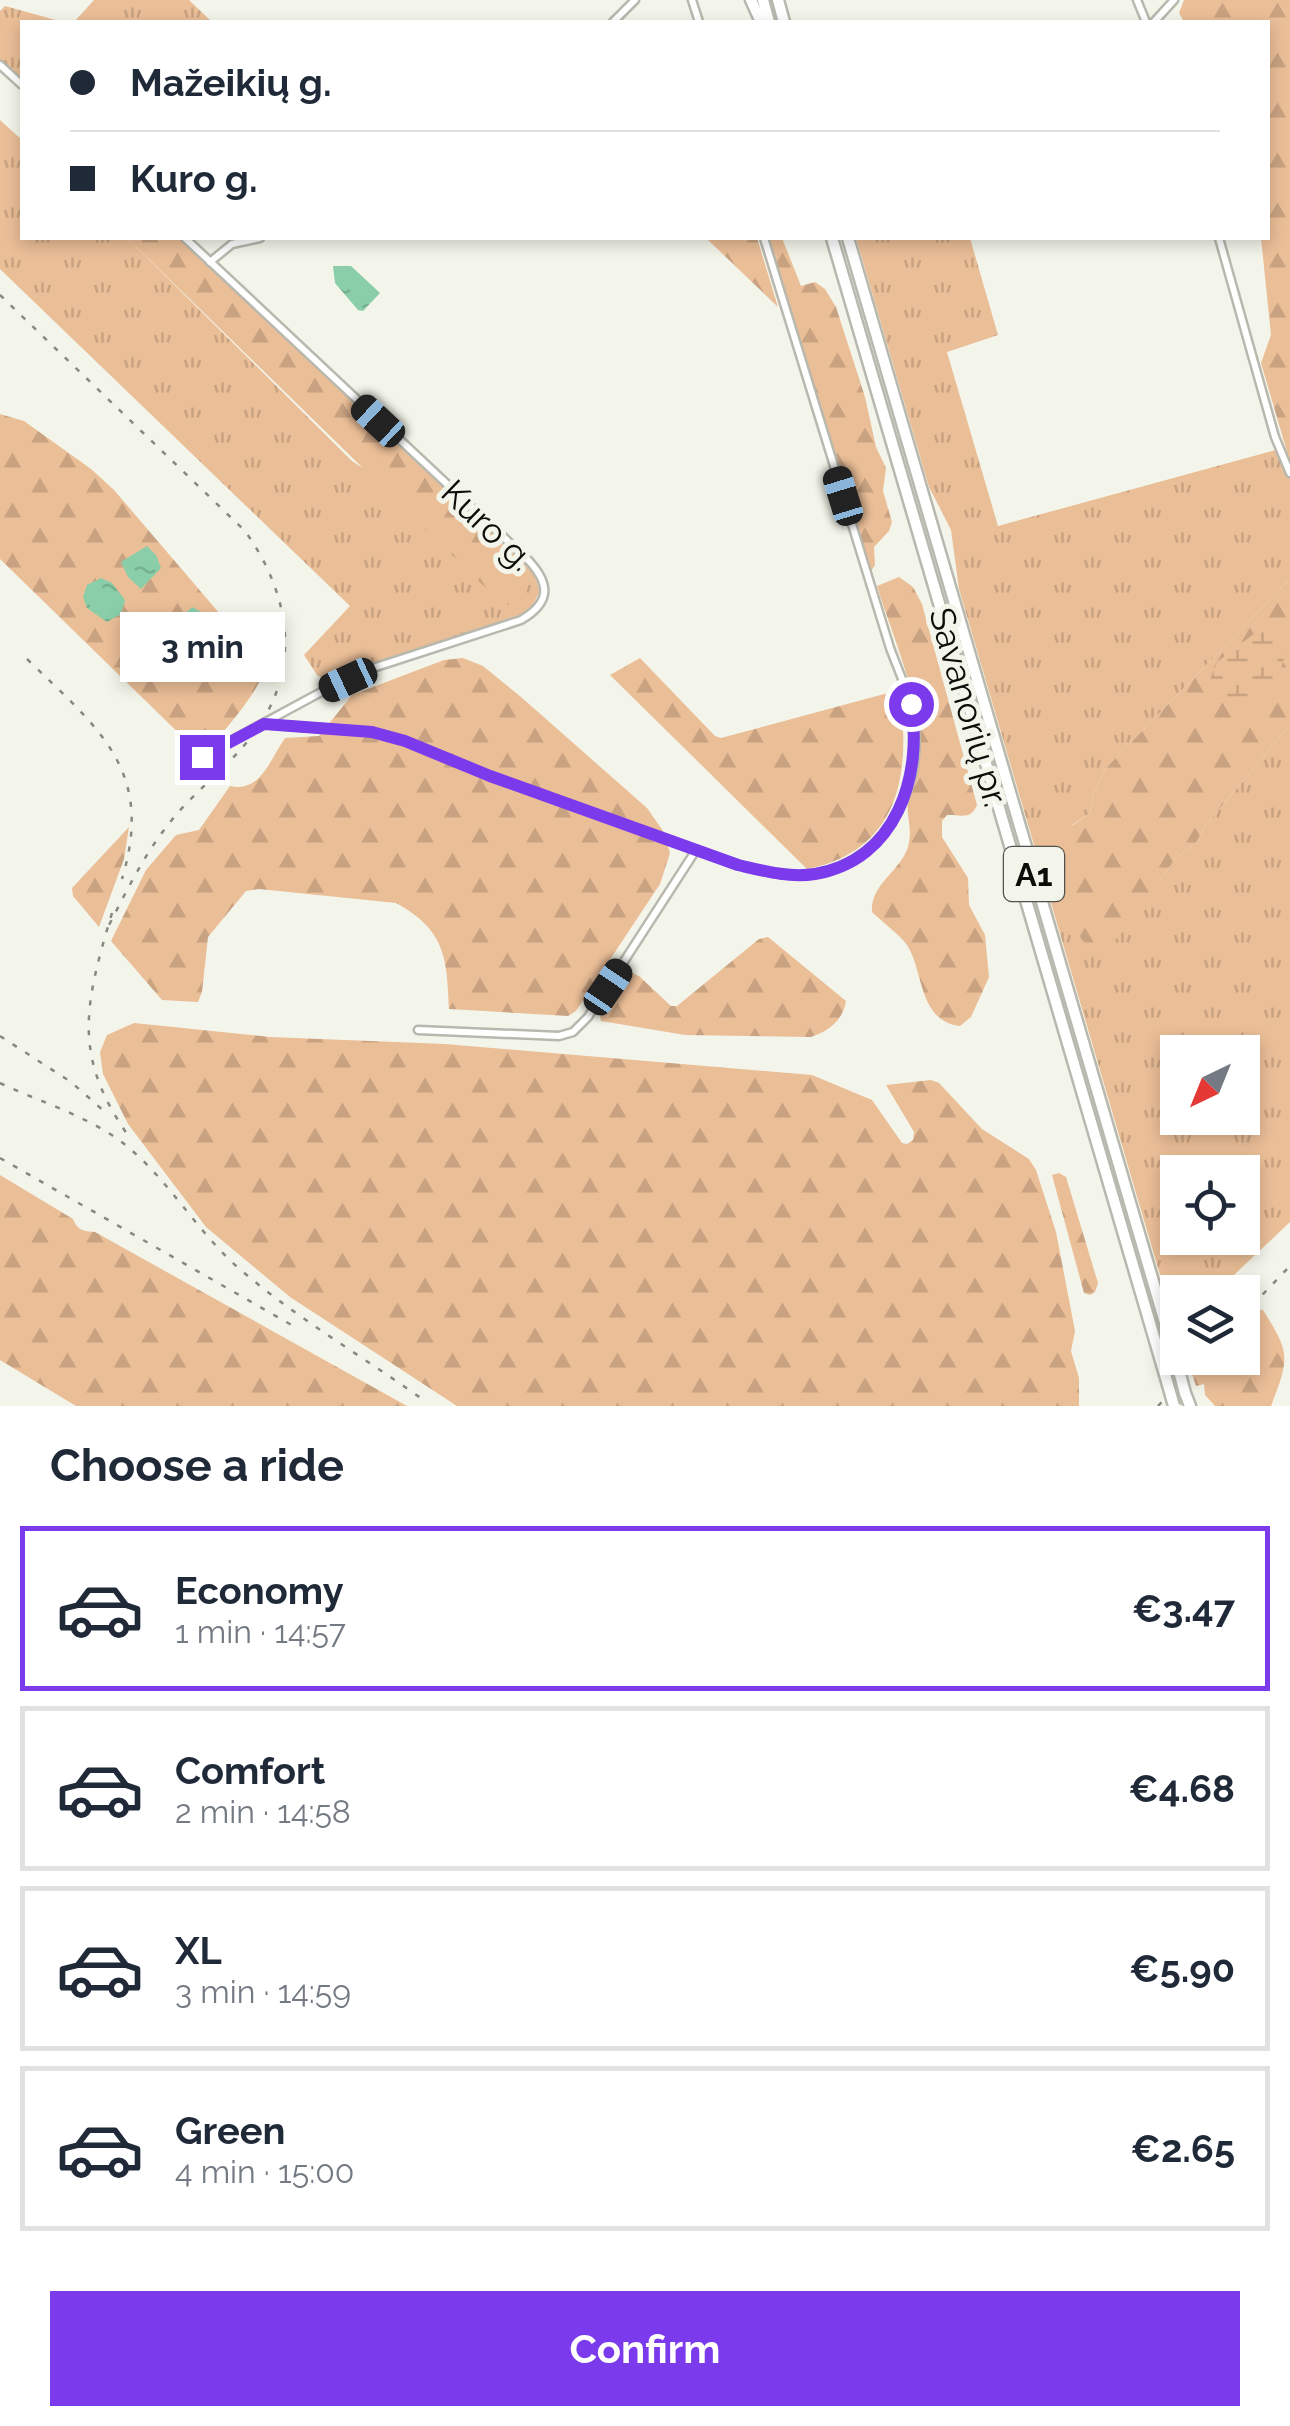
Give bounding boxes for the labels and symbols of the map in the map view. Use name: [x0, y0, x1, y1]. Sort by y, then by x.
car: [346, 390, 410, 452]
car: [820, 463, 866, 529]
street label: Kuro g.: [433, 471, 543, 579]
street label: Savanorių pr.: [921, 603, 1017, 811]
callout: 3 min: [120, 612, 284, 682]
car: [314, 654, 382, 706]
route start: [889, 682, 934, 727]
route end: [180, 735, 225, 780]
road number: A1: [1004, 847, 1064, 901]
car: [579, 954, 637, 1020]
north arrow: [1160, 1035, 1260, 1135]

